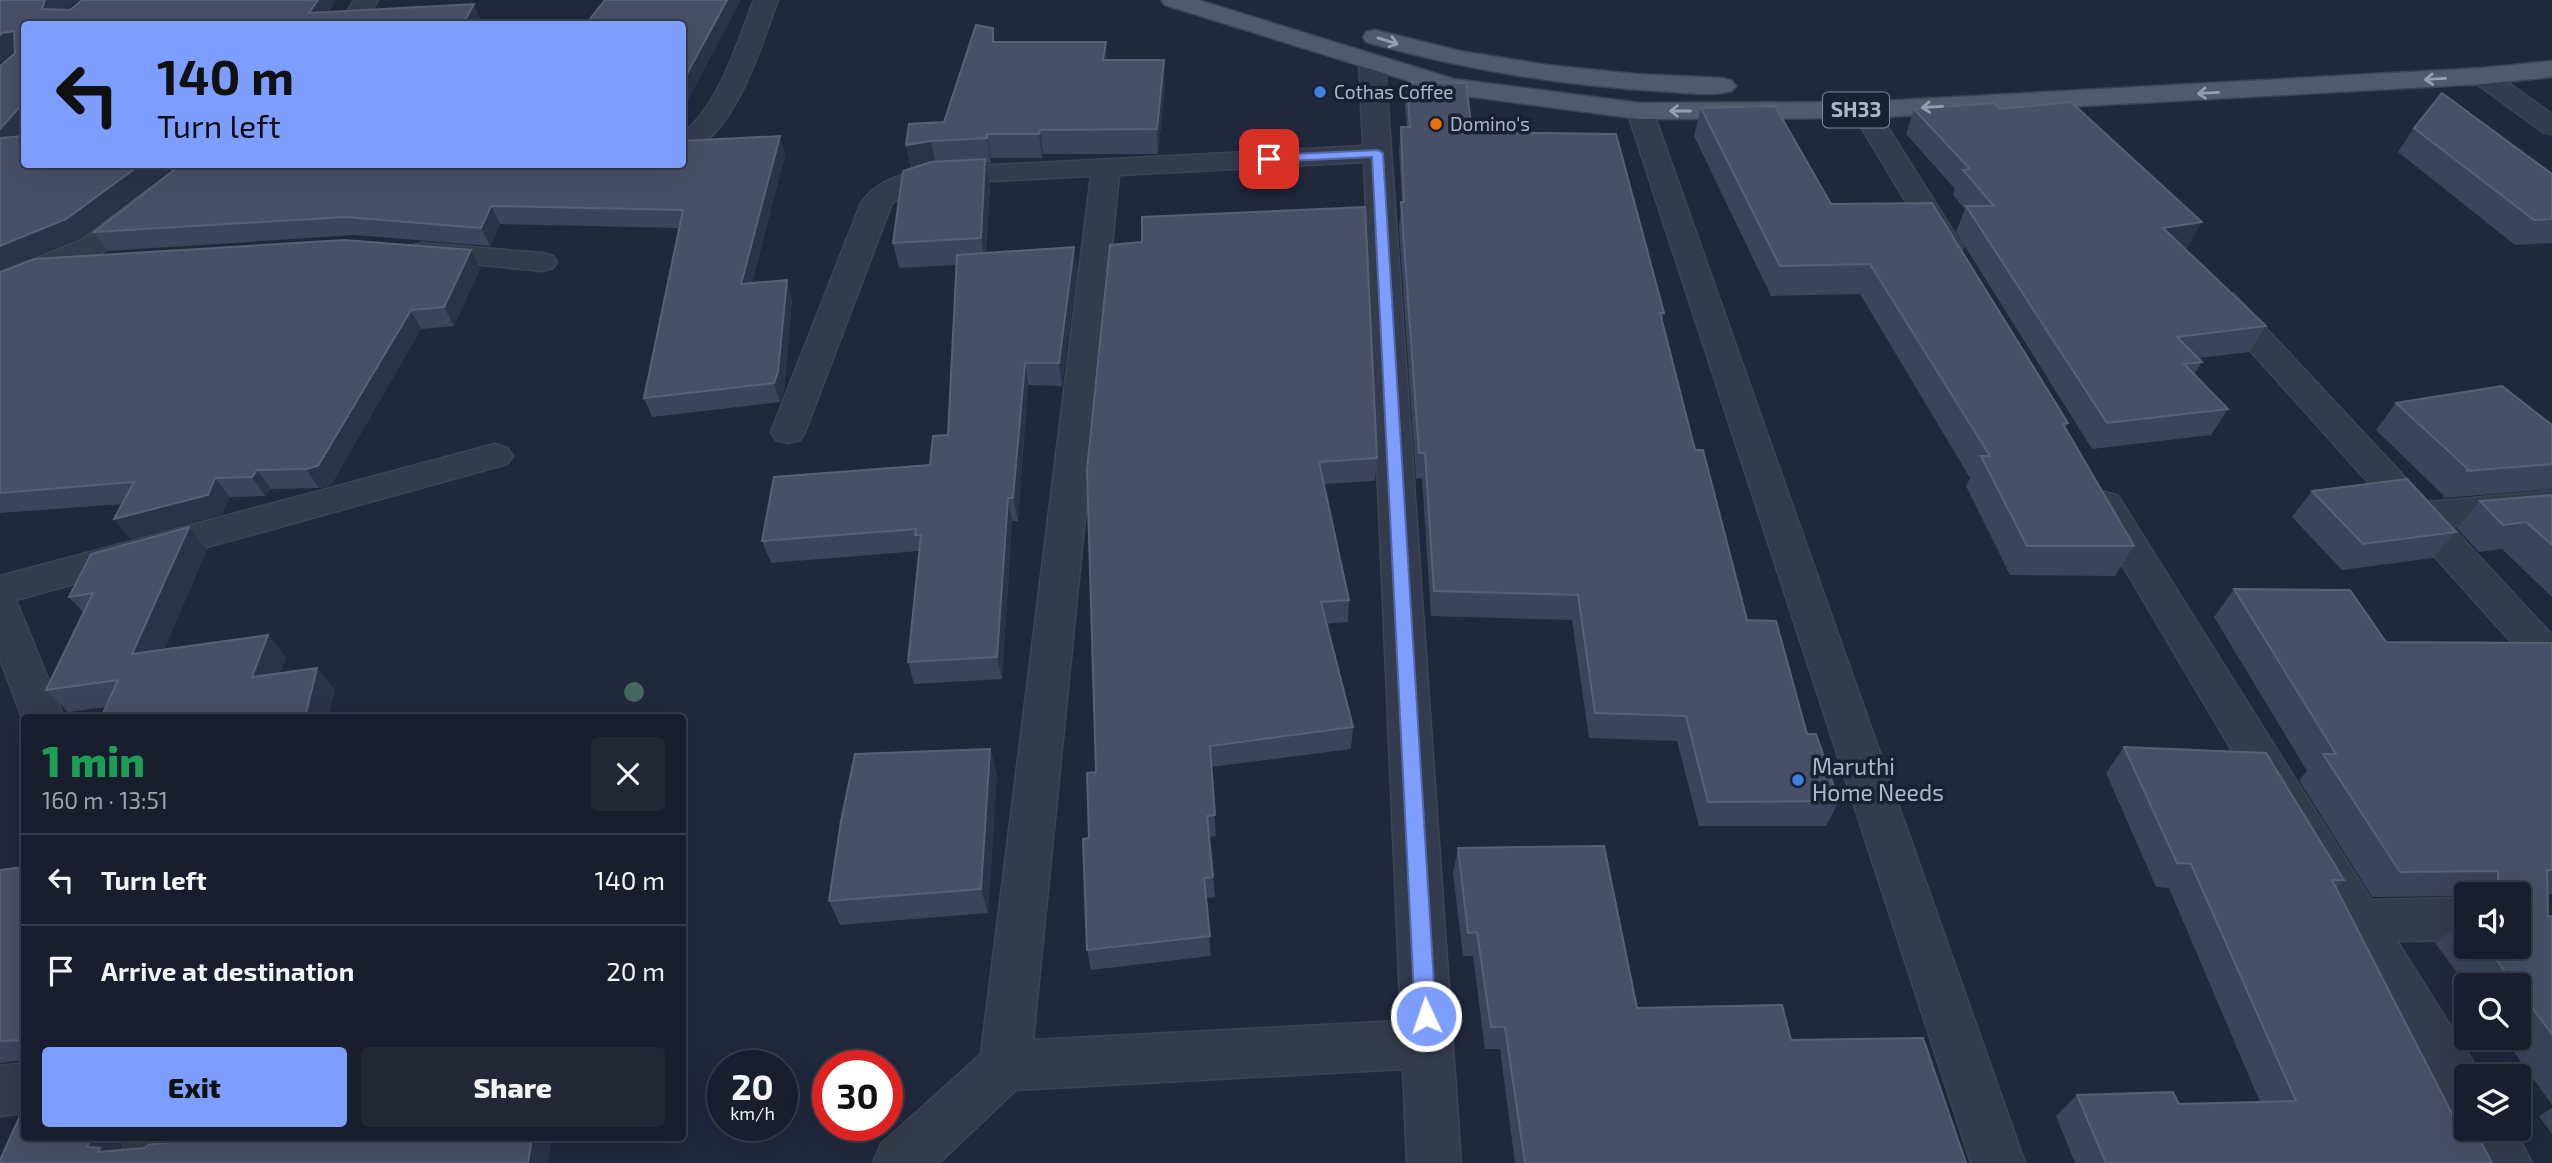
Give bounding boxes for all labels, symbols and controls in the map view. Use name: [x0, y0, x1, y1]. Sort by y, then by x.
one-way arrow: [1376, 35, 1398, 48]
text: 140 m: [157, 46, 294, 105]
icon: left: [42, 49, 133, 140]
one-way arrow: [2424, 73, 2447, 86]
place label: Cothas Coffee: [1334, 80, 1454, 103]
marker: Cothas Coffee: [1312, 84, 1328, 100]
one-way arrow: [2197, 86, 2220, 99]
road number: SH33: [1823, 92, 1889, 128]
one-way arrow: [1921, 101, 1944, 114]
one-way arrow: [1669, 104, 1692, 118]
text: Turn left: [157, 106, 281, 144]
place label: Domino's: [1450, 112, 1530, 135]
marker: Domino's: [1428, 116, 1444, 132]
pin: [1239, 129, 1299, 189]
icon: arrive: [1250, 140, 1288, 178]
text: 1 min: [42, 735, 145, 785]
button: close: [591, 737, 665, 811]
place label: Maruthi Home Needs: [1812, 752, 1944, 806]
marker: Maruthi Home Needs: [1790, 772, 1806, 788]
text: 160 m · 13:51: [42, 786, 168, 814]
icon: left: [42, 861, 80, 899]
text: Turn left: [101, 864, 207, 895]
text: 140 m: [594, 864, 665, 895]
map controls: [2454, 882, 2531, 1141]
button: sound: [2454, 882, 2531, 959]
icon: arrive: [42, 952, 80, 990]
text: Arrive at destination: [101, 955, 354, 986]
text: 20 m: [606, 955, 665, 986]
button: search: [2454, 973, 2531, 1050]
position arrow: [1389, 979, 1463, 1053]
button: Exit: [42, 1047, 347, 1127]
button: Share: [361, 1047, 665, 1127]
speed limit sign: 30: [812, 1050, 903, 1141]
button: layers: [2454, 1064, 2531, 1141]
text: 20: [731, 1065, 774, 1107]
text: km/h: [730, 1102, 775, 1124]

